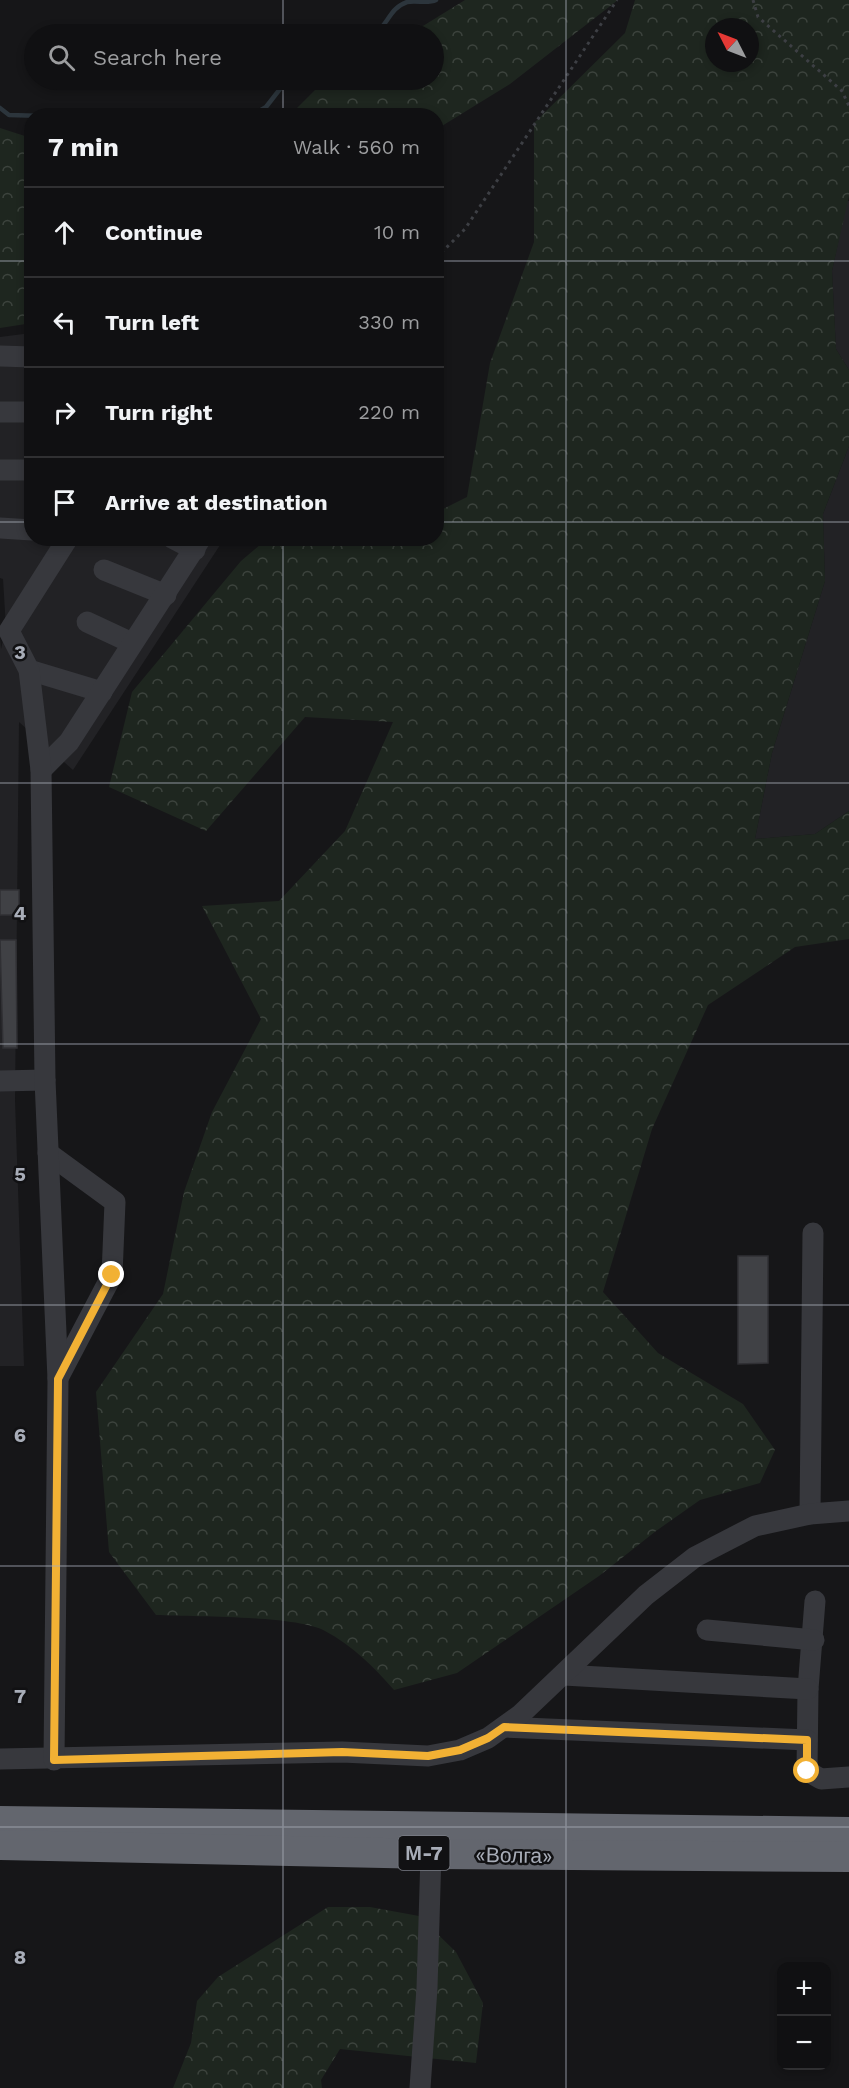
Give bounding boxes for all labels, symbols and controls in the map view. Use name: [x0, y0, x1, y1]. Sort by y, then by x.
north arrow: [705, 18, 759, 72]
search box: [24, 24, 444, 90]
icon: search: [45, 41, 78, 74]
text: Search here: [93, 45, 222, 70]
text: 7 min: [48, 132, 119, 162]
text: Walk · 560 m: [293, 135, 420, 159]
icon: ahead: [48, 216, 81, 249]
text: Continue: [105, 220, 203, 245]
text: 10 m: [374, 220, 420, 244]
icon: left: [48, 306, 81, 339]
text: Turn left: [105, 310, 199, 335]
text: 330 m: [358, 310, 420, 334]
icon: right: [48, 396, 81, 429]
text: Turn right: [105, 400, 212, 425]
text: 220 m: [358, 400, 420, 424]
icon: arrive: [48, 486, 81, 519]
text: Arrive at destination: [105, 490, 328, 515]
text: 3: [14, 640, 26, 664]
text: 4: [14, 901, 27, 925]
text: 5: [14, 1162, 26, 1186]
route end: [98, 1261, 124, 1287]
text: 6: [14, 1423, 26, 1447]
text: 7: [14, 1684, 26, 1708]
route start: [793, 1757, 819, 1783]
road number: М-7: [398, 1836, 450, 1870]
street label: «Волга»: [475, 1842, 553, 1868]
text: 8: [14, 1945, 26, 1969]
map controls: [777, 1962, 831, 2070]
button: +: [777, 1962, 831, 2016]
button: −: [777, 2016, 831, 2070]

